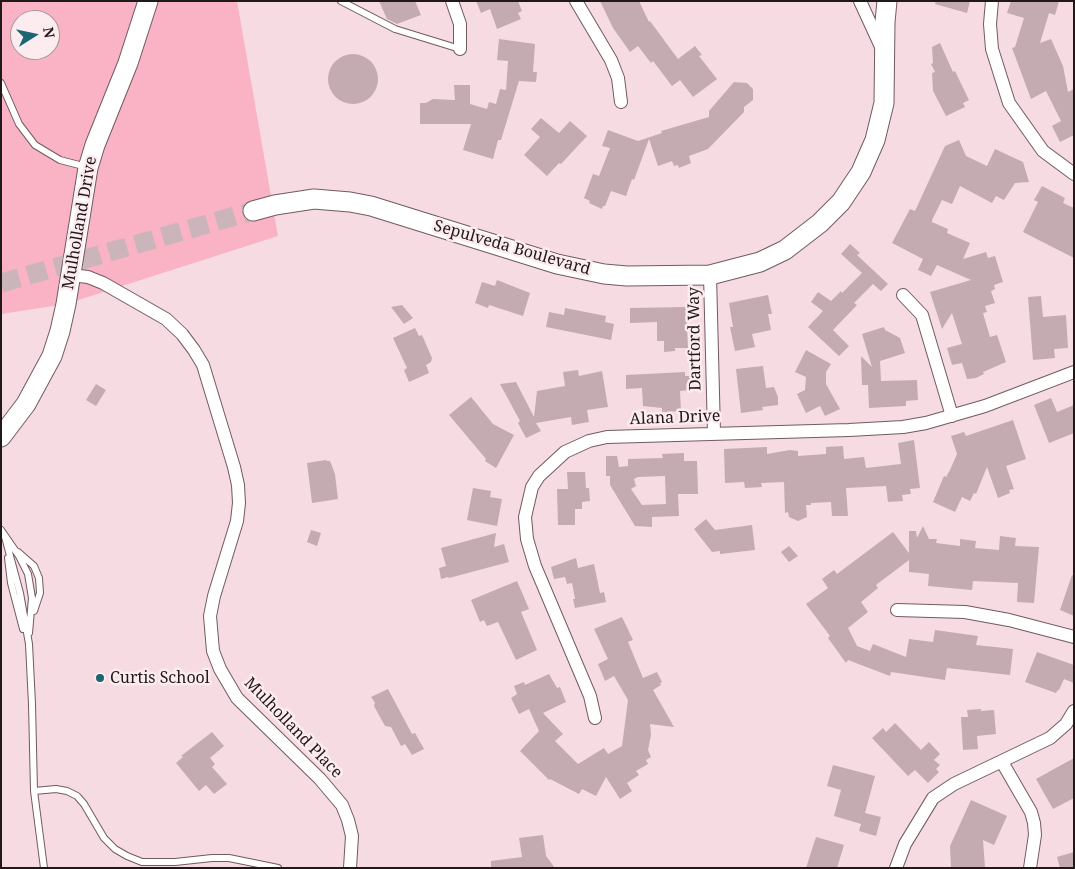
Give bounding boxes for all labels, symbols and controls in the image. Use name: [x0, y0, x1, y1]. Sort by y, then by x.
north arrow: [10, 10, 60, 60]
text: N: [39, 25, 60, 40]
street label: Mulholland Drive: [59, 155, 101, 291]
street label: Sepulveda Boulevard: [431, 216, 593, 280]
street label: Dartford Way: [684, 287, 706, 391]
street label: Alana Drive: [629, 407, 721, 429]
place label: Curtis School: [110, 668, 210, 688]
marker: Curtis School: [94, 672, 106, 684]
street label: Mulholland Place: [240, 674, 346, 782]

